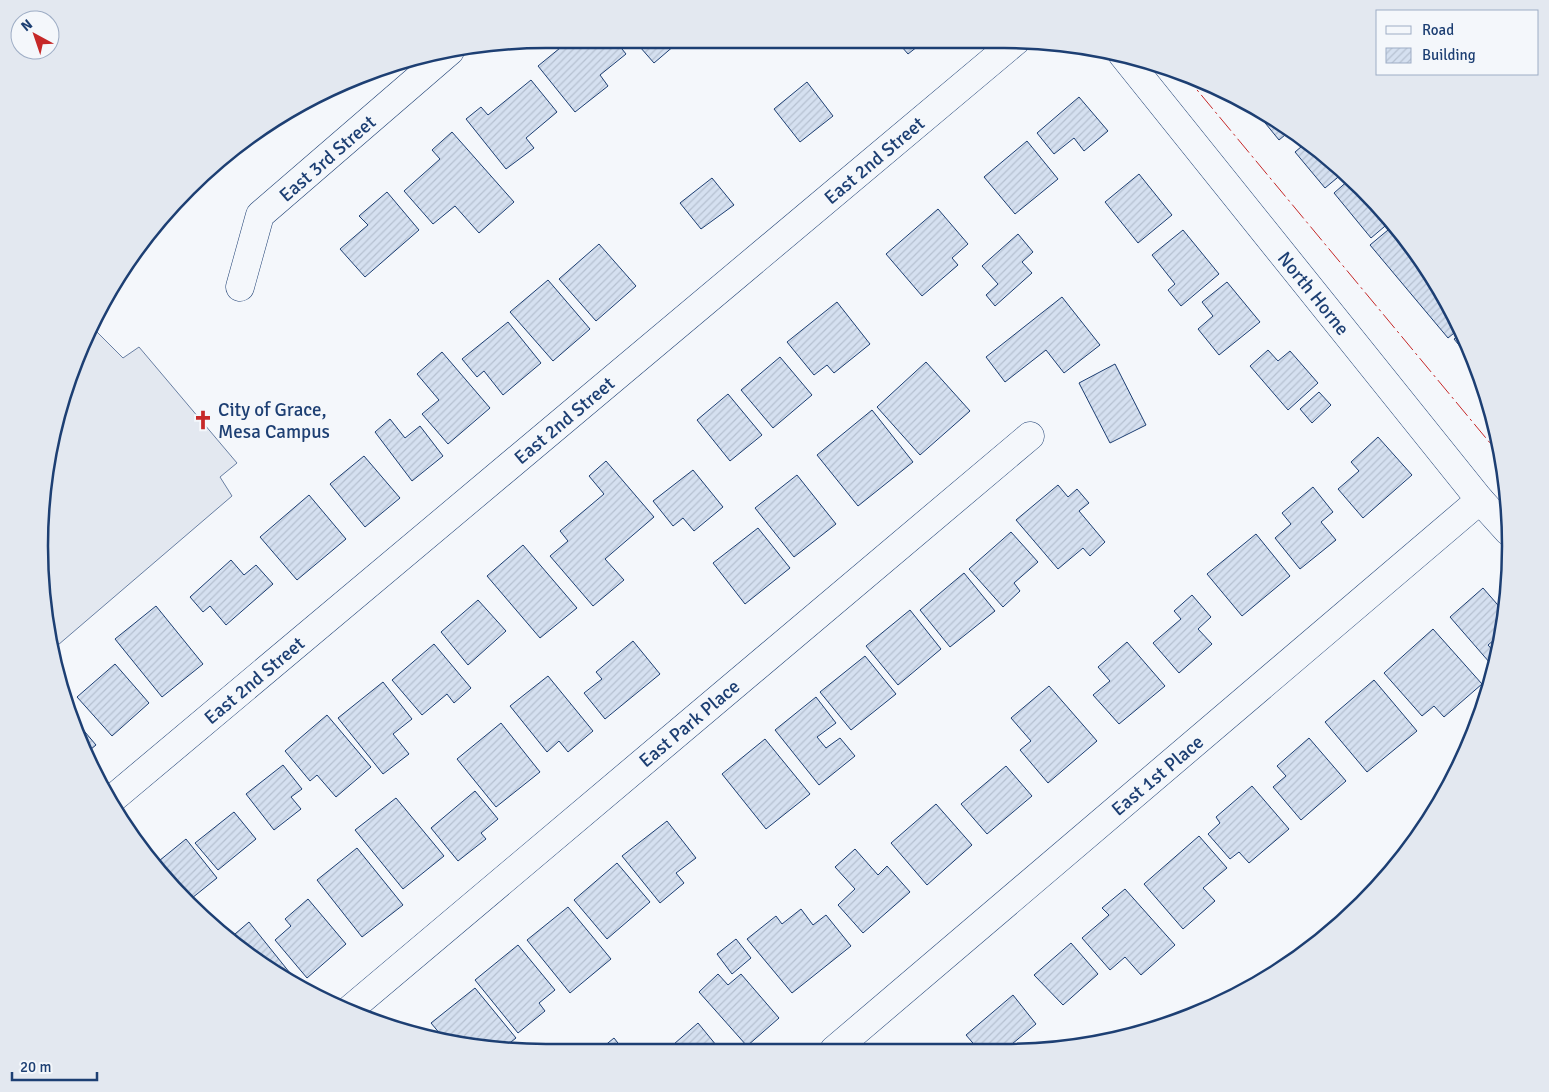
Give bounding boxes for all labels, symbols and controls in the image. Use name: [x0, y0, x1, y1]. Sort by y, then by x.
north arrow: [10, 10, 60, 60]
legend: [1376, 10, 1539, 75]
text: N: [18, 16, 36, 35]
text: Road: [1422, 21, 1454, 39]
text: Building: [1422, 46, 1476, 64]
street label: East 3rd Street: [274, 110, 381, 207]
street label: East 2nd Street: [820, 112, 930, 210]
street label: North Horne: [1272, 247, 1354, 340]
street label: East 2nd Street: [510, 372, 620, 470]
place label: City of Grace, Mesa Campus: [218, 398, 330, 444]
church icon: City of Grace, Mesa Campus: [192, 409, 214, 431]
street label: East 2nd Street: [200, 632, 310, 730]
street label: East Park Place: [634, 675, 745, 773]
street label: East 1st Place: [1107, 730, 1209, 821]
scale bar: [12, 1050, 98, 1082]
text: 20 m: [20, 1058, 51, 1076]

